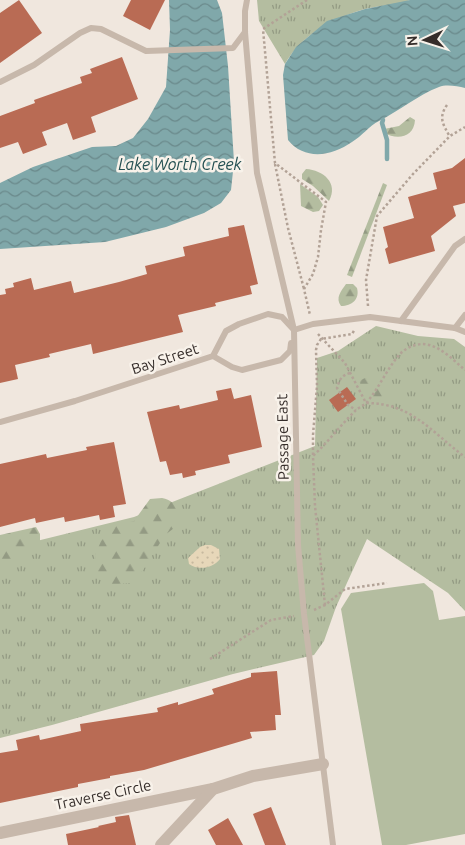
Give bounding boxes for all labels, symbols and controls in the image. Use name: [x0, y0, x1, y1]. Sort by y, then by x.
north arrow: [400, 15, 450, 65]
text: N: [404, 35, 420, 47]
water label: Lake Worth Creek: [118, 155, 243, 173]
street label: Bay Street: [129, 340, 201, 377]
street label: Passage East: [273, 394, 292, 480]
street label: Traverse Circle: [53, 776, 153, 813]

